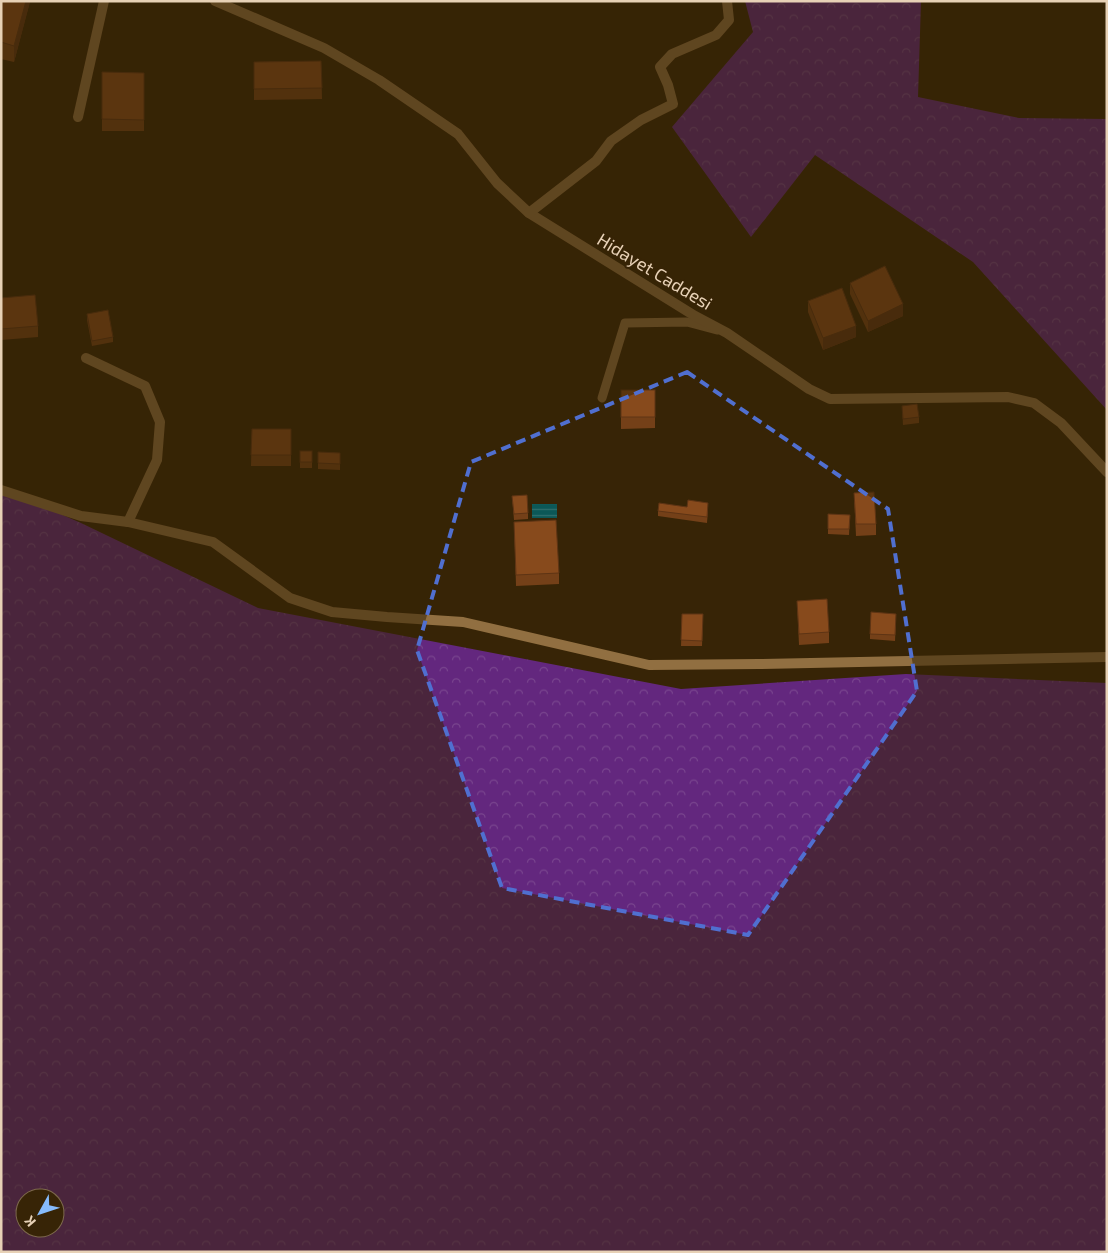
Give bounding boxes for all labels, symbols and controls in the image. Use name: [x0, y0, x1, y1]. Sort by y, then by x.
street label: Hidayet Caddesi: [593, 228, 717, 314]
north arrow: [15, 1188, 65, 1238]
text: K: [20, 1213, 39, 1231]

